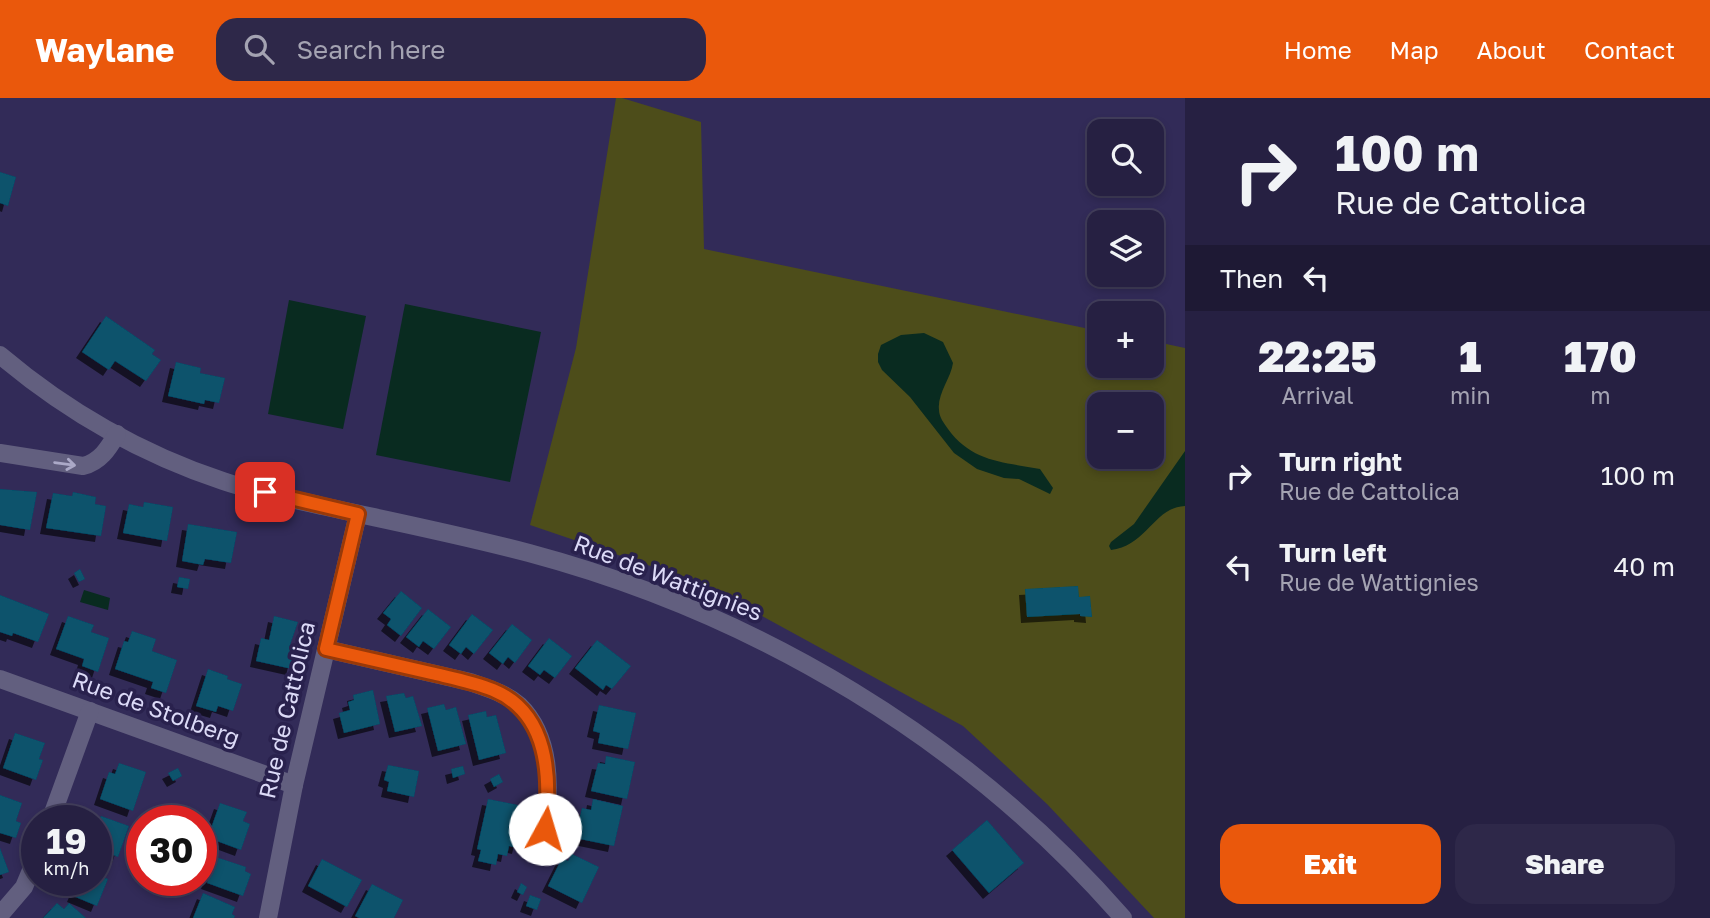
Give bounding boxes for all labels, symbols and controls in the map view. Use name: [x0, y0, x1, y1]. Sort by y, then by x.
search box: [216, 18, 706, 81]
text: Waylane: [35, 30, 174, 69]
icon: search: [240, 30, 278, 68]
text: Search here: [296, 34, 445, 65]
text: Home: [1284, 35, 1352, 64]
text: Map: [1390, 35, 1439, 64]
text: About: [1477, 35, 1546, 64]
text: Contact: [1584, 35, 1675, 64]
map controls: [1087, 119, 1164, 469]
button: search: [1087, 119, 1164, 196]
text: 100 m: [1335, 123, 1479, 182]
icon: right: [1220, 126, 1311, 217]
text: Rue de Cattolica: [1335, 183, 1587, 221]
button: layers: [1087, 210, 1164, 287]
icon: left: [1297, 259, 1335, 297]
text: Then: [1220, 263, 1283, 294]
button: +: [1087, 301, 1164, 378]
text: 22:25: [1258, 331, 1377, 381]
text: 1: [1459, 331, 1481, 381]
text: 170: [1564, 331, 1637, 381]
text: Arrival: [1281, 381, 1354, 409]
text: min: [1450, 381, 1491, 409]
text: m: [1590, 381, 1610, 409]
button: −: [1087, 392, 1164, 469]
text: Turn right: [1279, 446, 1402, 477]
icon: right: [1220, 457, 1258, 495]
one-way arrow: [53, 458, 76, 471]
text: 100 m: [1601, 460, 1675, 491]
pin: [235, 462, 295, 522]
icon: arrive: [246, 473, 284, 511]
text: Rue de Cattolica: [1279, 477, 1460, 505]
street label: Rue de Wattignies: [570, 528, 767, 626]
text: Turn left: [1279, 537, 1387, 568]
icon: left: [1220, 548, 1258, 586]
text: 40 m: [1614, 551, 1675, 582]
text: Rue de Wattignies: [1279, 568, 1479, 596]
street label: Rue de Cattolica: [252, 619, 320, 801]
street label: Rue de Stolberg: [69, 665, 244, 751]
position arrow: [508, 792, 582, 866]
speed limit sign: 30: [126, 805, 217, 896]
text: 19: [46, 820, 87, 862]
button: Exit: [1220, 824, 1441, 904]
button: Share: [1455, 824, 1675, 904]
text: km/h: [44, 857, 89, 879]

